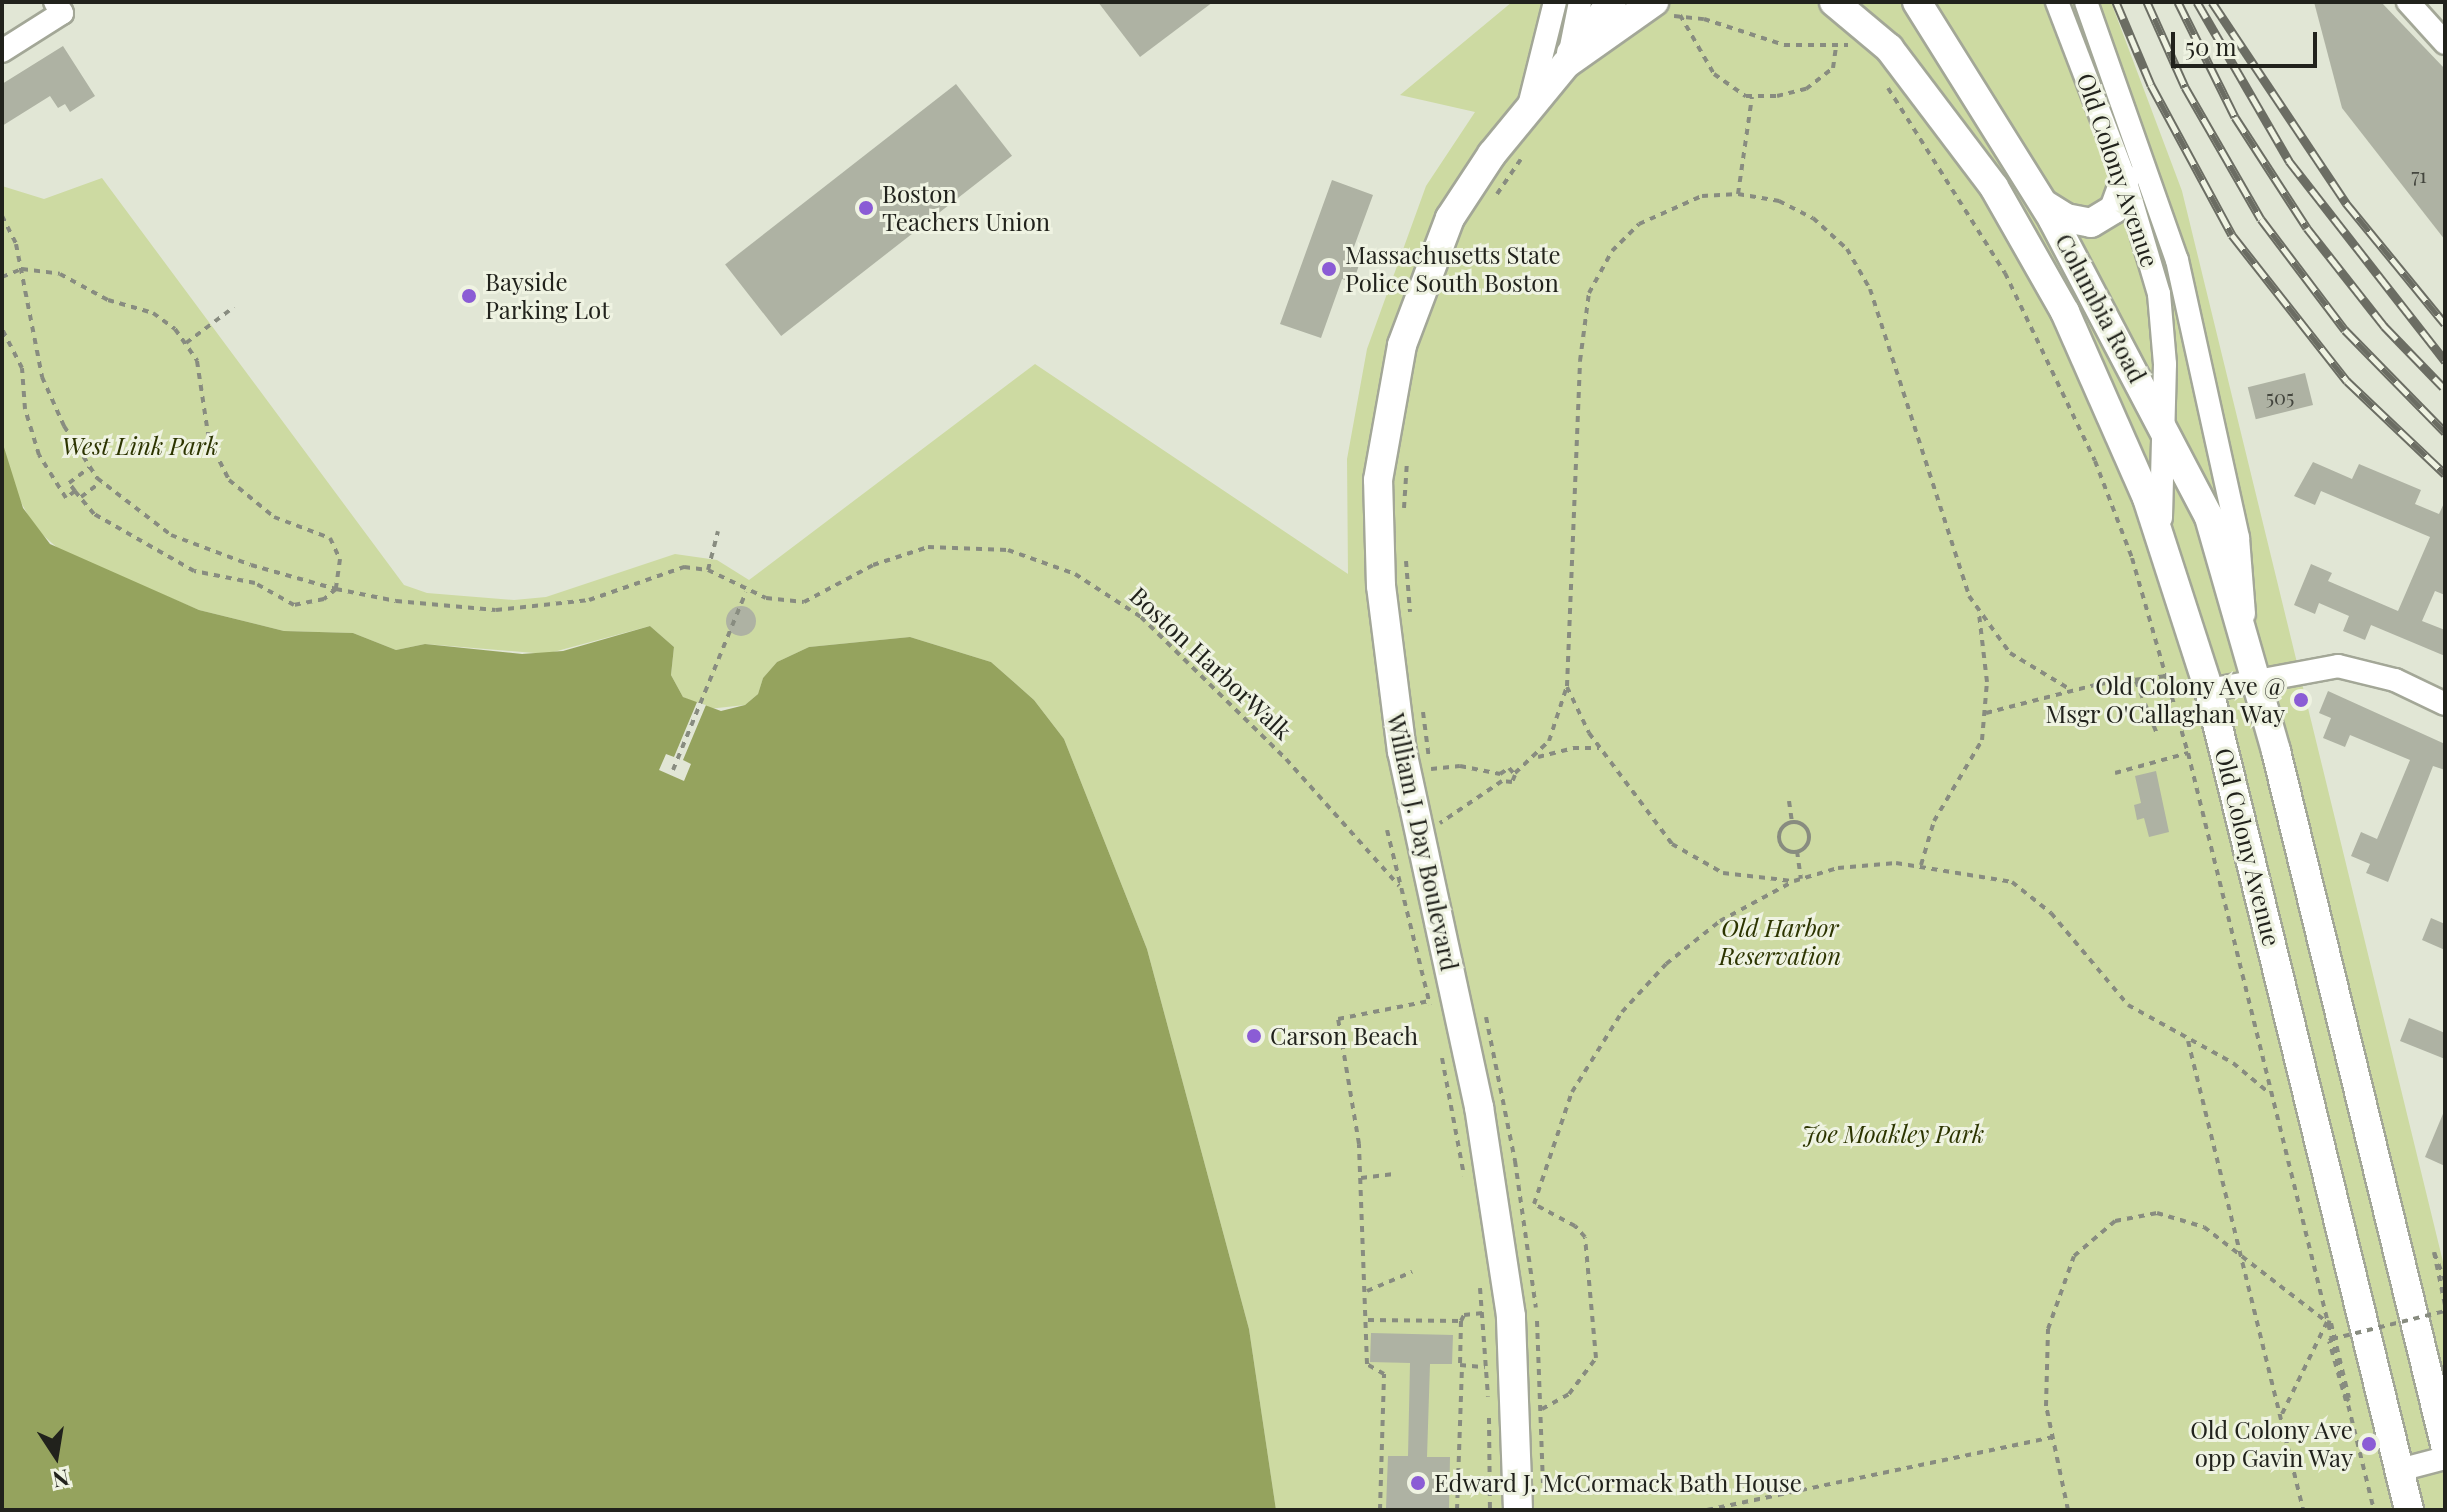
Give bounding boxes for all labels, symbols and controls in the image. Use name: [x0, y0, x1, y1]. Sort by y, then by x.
scale bar: [2175, 16, 2321, 66]
text: 50 m: [2185, 30, 2237, 62]
street label: Old Colony Avenue: [2071, 69, 2165, 271]
house number: 71: [2411, 162, 2427, 186]
place label: Boston Teachers Union: [882, 180, 1050, 236]
marker: Boston Teachers Union: [857, 199, 875, 217]
street label: Columbia Road: [2050, 229, 2152, 387]
place label: Massachusetts State Police South Boston: [1345, 241, 1561, 297]
marker: Massachusetts State Police South Boston: [1320, 260, 1338, 278]
place label: Bayside Parking Lot: [485, 268, 610, 324]
marker: Bayside Parking Lot: [460, 287, 478, 305]
house number: 505: [2266, 384, 2294, 408]
park label: West Link Park: [62, 432, 218, 460]
street label: Boston HarborWalk: [1124, 581, 1298, 745]
place label: Old Colony Ave @ Msgr O'Callaghan Way: [2044, 672, 2285, 728]
marker: Old Colony Ave @ Msgr O'Callaghan Way: [2292, 691, 2310, 709]
street label: William J. Day Boulevard: [1382, 710, 1464, 974]
street label: Old Colony Avenue: [2209, 744, 2287, 950]
park label: Old Harbor Reservation: [1719, 914, 1841, 970]
place label: Carson Beach: [1270, 1022, 1418, 1050]
marker: Carson Beach: [1245, 1027, 1263, 1045]
park label: Joe Moakley Park: [1802, 1120, 1984, 1148]
north arrow: [16, 1416, 96, 1496]
place label: Old Colony Ave opp Gavin Way: [2189, 1416, 2353, 1472]
marker: Old Colony Ave opp Gavin Way: [2360, 1435, 2378, 1453]
text: N: [50, 1463, 72, 1496]
place label: Edward J. McCormack Bath House: [1434, 1469, 1802, 1497]
marker: Edward J. McCormack Bath House: [1409, 1474, 1427, 1492]

